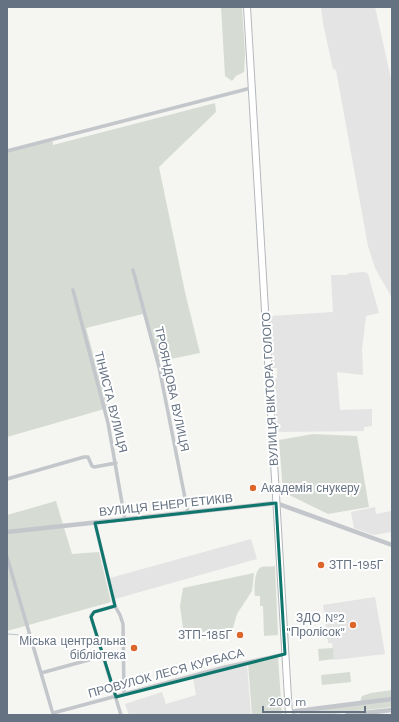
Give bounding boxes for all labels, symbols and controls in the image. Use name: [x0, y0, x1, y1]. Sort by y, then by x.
street label: ВУЛИЦЯ ВІКТОРА ГОЛОГО: [259, 312, 281, 466]
street label: ТРОЯНДОВА ВУЛИЦЯ: [152, 325, 192, 453]
street label: ТІНИСТА ВУЛИЦЯ: [92, 350, 130, 454]
place label: Академія снукеру: [261, 481, 360, 495]
marker: Академія снукеру: [248, 483, 258, 493]
street label: ВУЛИЦЯ ЕНЕРГЕТИКІВ: [98, 491, 234, 519]
place label: ЗТП-195Г: [329, 558, 384, 572]
marker: ЗТП-195Г: [316, 560, 326, 570]
place label: ЗДО №2 "Пролісок": [286, 611, 345, 639]
marker: ЗДО №2 "Пролісок": [348, 620, 358, 630]
place label: ЗТП-185Г: [178, 628, 232, 642]
marker: ЗТП-185Г: [235, 630, 245, 640]
place label: Міська центральна бібліотека: [19, 634, 126, 662]
marker: Міська центральна бібліотека: [129, 643, 139, 653]
street label: ПРОВУЛОК ЛЕСЯ КУРБАСА: [87, 645, 245, 701]
scale bar: [263, 688, 365, 714]
text: 200 m: [269, 695, 306, 709]

